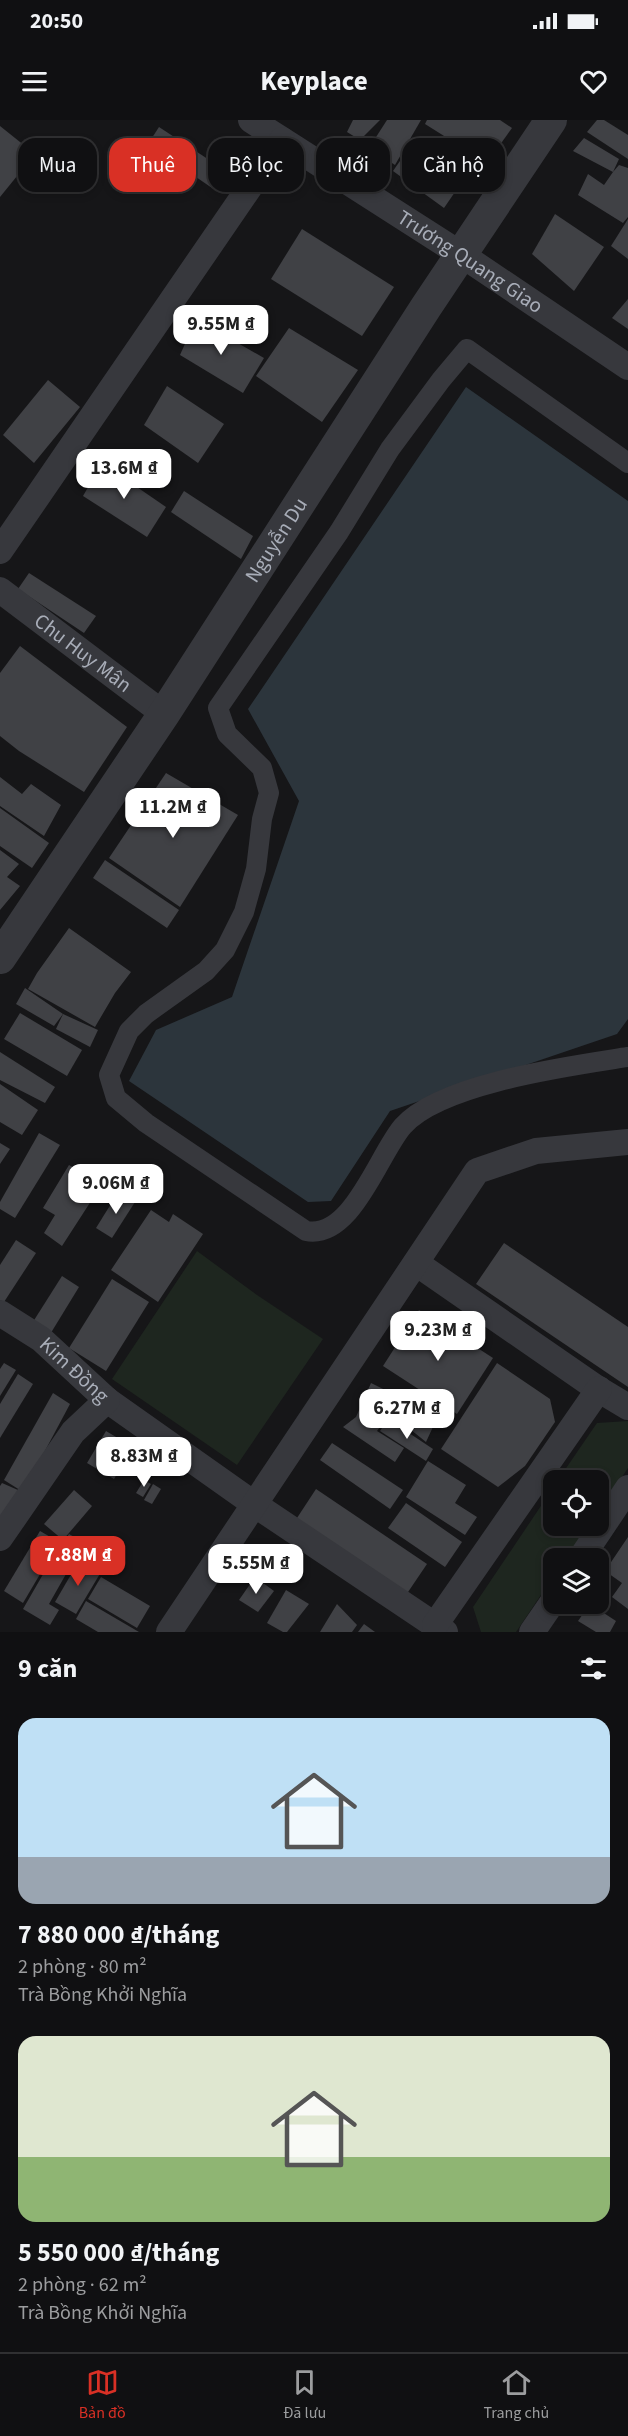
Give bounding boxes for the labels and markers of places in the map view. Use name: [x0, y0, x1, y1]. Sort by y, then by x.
pin: 9.55M ₫: [166, 305, 276, 356]
pin: 13.6M ₫: [69, 449, 179, 500]
pin: 11.2M ₫: [118, 788, 228, 839]
pin: 9.06M ₫: [61, 1164, 171, 1215]
pin: 9.23M ₫: [383, 1311, 493, 1362]
pin: 6.27M ₫: [352, 1389, 462, 1440]
pin: 8.83M ₫: [89, 1437, 199, 1488]
pin: 7.88M ₫: [23, 1536, 133, 1587]
pin: 5.55M ₫: [201, 1544, 311, 1595]

